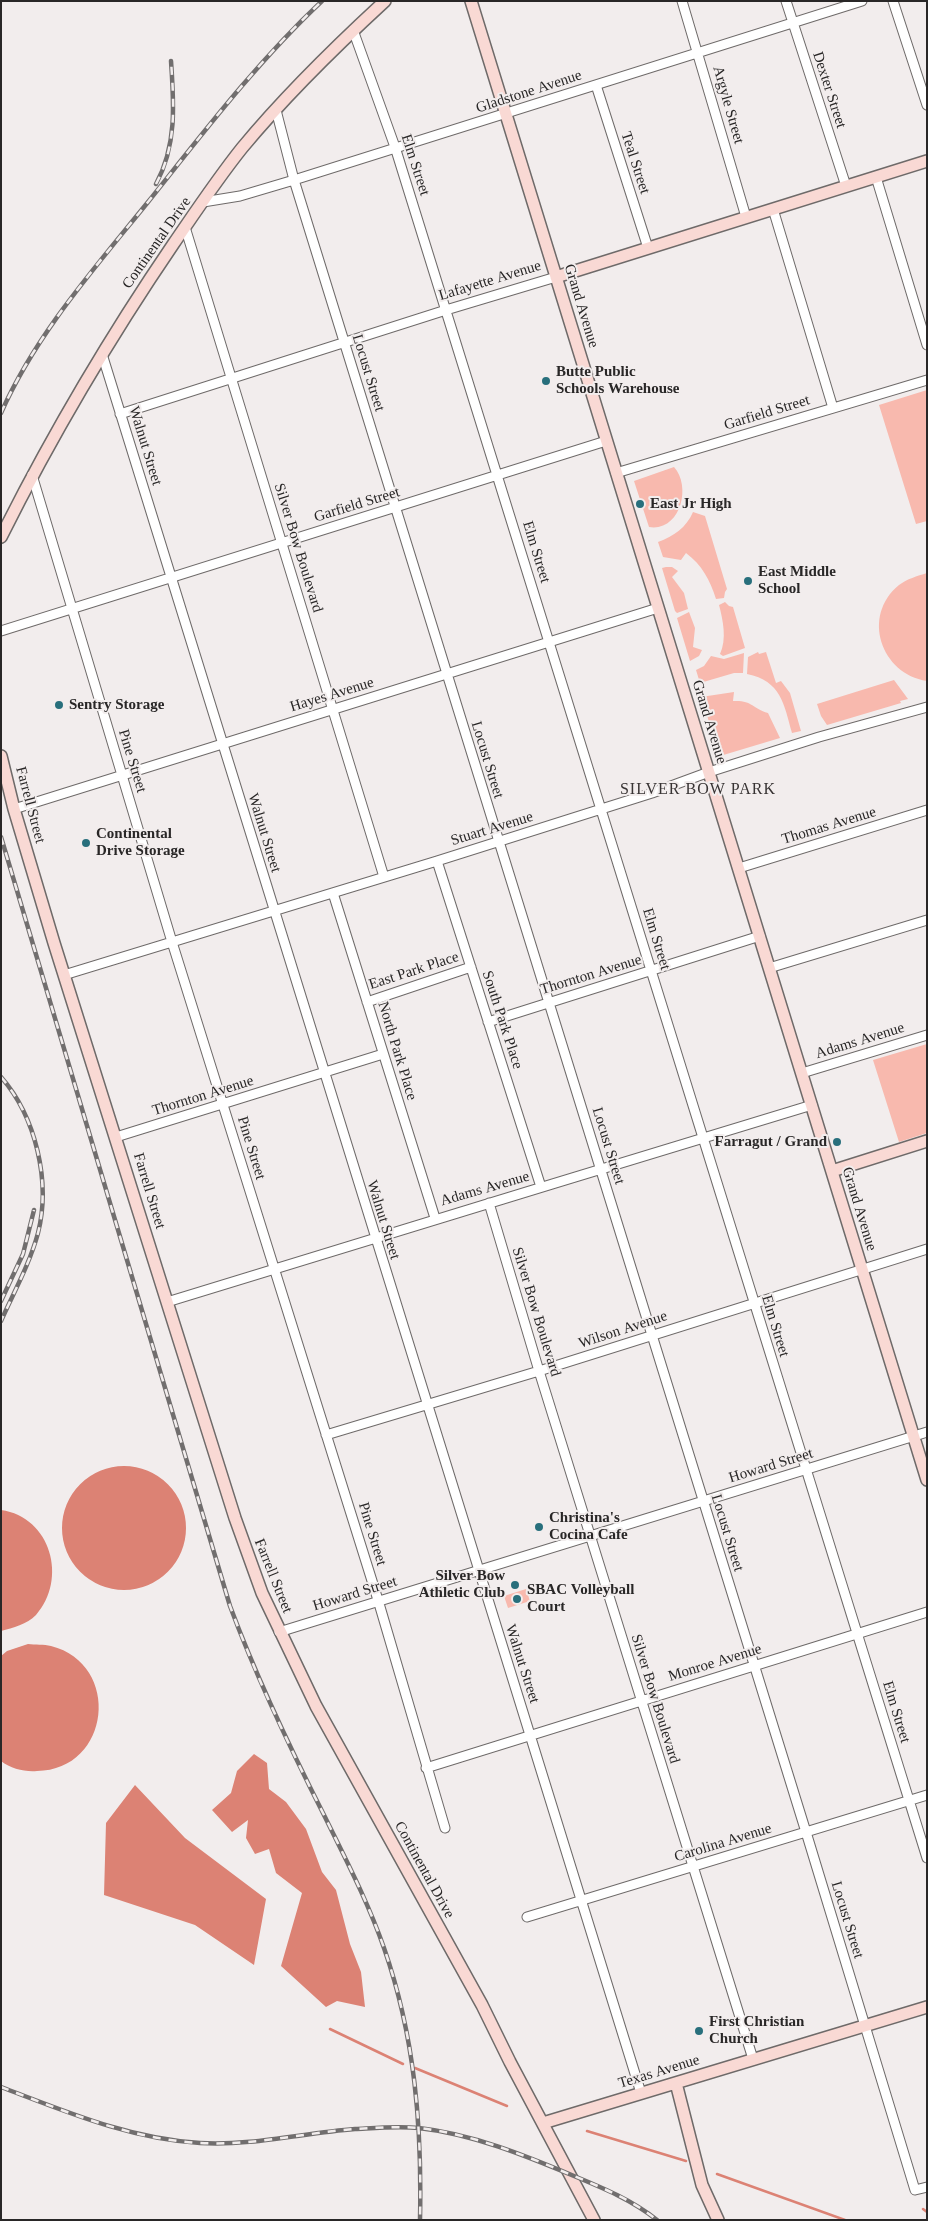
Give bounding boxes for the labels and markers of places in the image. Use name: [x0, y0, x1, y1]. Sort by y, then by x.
place label: Butte Public Schools Warehouse: [556, 363, 679, 398]
marker: Butte Public Schools Warehouse: [540, 375, 552, 387]
place label: East Jr High: [650, 495, 732, 513]
marker: East Jr High: [634, 498, 646, 510]
place label: East Middle School: [758, 563, 836, 598]
marker: East Middle School: [742, 575, 754, 587]
place label: Sentry Storage: [69, 696, 164, 714]
marker: Sentry Storage: [53, 699, 65, 711]
place label: Continental Drive Storage: [96, 825, 185, 860]
marker: Continental Drive Storage: [80, 837, 92, 849]
place label: Farragut / Grand: [715, 1133, 827, 1151]
marker: Farragut / Grand: [831, 1136, 843, 1148]
place label: Christina's Cocina Cafe: [549, 1509, 628, 1544]
marker: Christina's Cocina Cafe: [533, 1521, 545, 1533]
place label: Silver Bow Athletic Club: [419, 1567, 505, 1602]
marker: Silver Bow Athletic Club: [509, 1579, 521, 1591]
place label: SBAC Volleyball Court: [527, 1581, 634, 1616]
marker: SBAC Volleyball Court: [511, 1593, 523, 1605]
place label: First Christian Church: [709, 2013, 804, 2048]
marker: First Christian Church: [693, 2025, 705, 2037]

